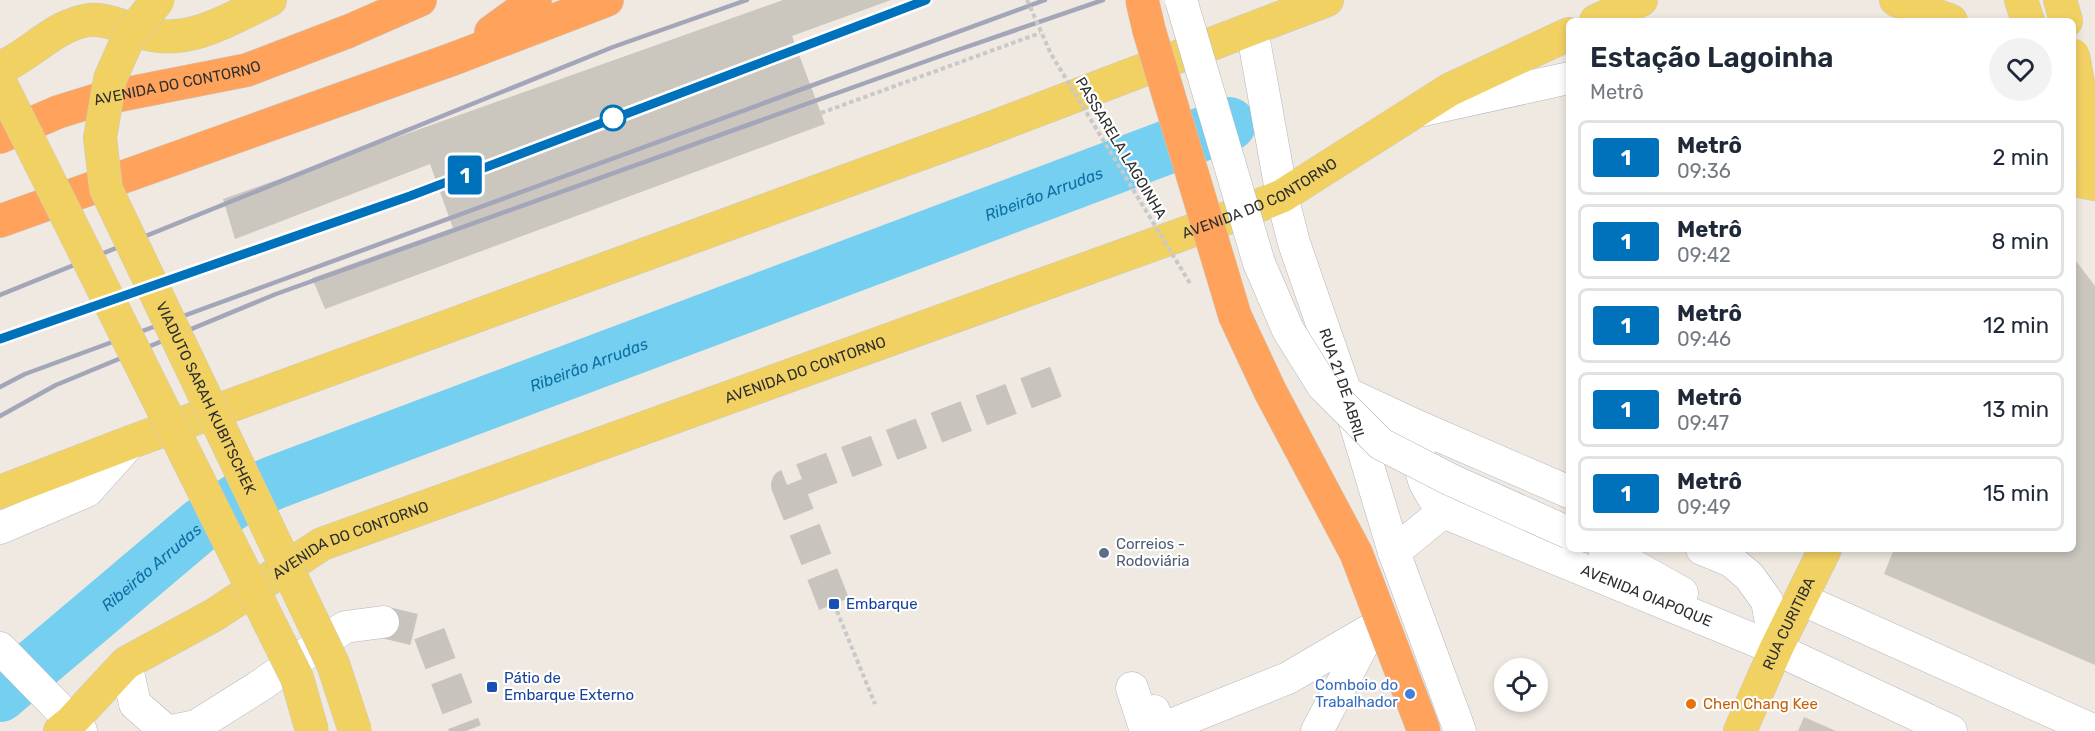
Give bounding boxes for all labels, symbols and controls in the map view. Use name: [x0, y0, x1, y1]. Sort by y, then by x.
button: heart: [1989, 38, 2052, 101]
text: Estação Lagoinha: [1590, 41, 1834, 74]
street label: AVENIDA DO CONTORNO: [91, 57, 263, 109]
street label: PASSARELA LAGOINHA: [1072, 74, 1170, 222]
text: Metrô: [1590, 80, 1644, 104]
unlabelled marker: [600, 105, 626, 131]
text: Metrô: [1677, 132, 1742, 159]
text: 2 min: [1992, 144, 2049, 171]
text: 1: [1621, 145, 1631, 170]
street label: AVENIDA DO CONTORNO: [1179, 154, 1340, 243]
line badge: 1: [446, 156, 484, 195]
text: 09:36: [1677, 159, 1731, 183]
text: 1: [460, 163, 470, 188]
water label: Ribeirão Arrudas: [982, 163, 1105, 224]
text: Metrô: [1677, 216, 1742, 243]
text: 8 min: [1991, 228, 2049, 255]
text: 1: [1621, 229, 1631, 254]
text: 09:42: [1677, 243, 1731, 267]
street label: VIADUTO SARAH KUBITSCHEK: [152, 299, 259, 497]
text: Metrô: [1677, 300, 1742, 327]
text: 12 min: [1983, 312, 2049, 339]
text: 1: [1621, 313, 1631, 338]
street label: RUA 21 DE ABRIL: [1315, 326, 1369, 444]
text: 09:46: [1677, 327, 1731, 351]
street label: AVENIDA DO CONTORNO: [722, 333, 888, 407]
water label: Ribeirão Arrudas: [527, 334, 650, 395]
text: Metrô: [1677, 384, 1742, 411]
text: 13 min: [1983, 396, 2049, 423]
text: 1: [1621, 397, 1631, 422]
text: 09:47: [1677, 411, 1729, 435]
text: Metrô: [1677, 468, 1742, 495]
text: 15 min: [1983, 480, 2049, 507]
text: 1: [1621, 481, 1631, 506]
text: 09:49: [1677, 495, 1731, 519]
street label: AVENIDA DO CONTORNO: [269, 497, 431, 583]
water label: Ribeirão Arrudas: [97, 519, 205, 615]
place label: Correios - Rodoviária: [1116, 535, 1189, 570]
marker: Correios - Rodoviária: [1097, 546, 1111, 560]
street label: AVENIDA OIAPOQUE: [1578, 561, 1715, 631]
street label: RUA CURITIBA: [1759, 574, 1819, 673]
place label: Embarque: [846, 595, 918, 613]
marker: Embarque: [827, 597, 841, 611]
map controls: [1494, 658, 1548, 712]
button: locate: [1494, 658, 1548, 712]
place label: Pátio de Embarque Externo: [504, 669, 634, 704]
place label: Comboio do Trabalhador: [1315, 676, 1398, 711]
marker: Pátio de Embarque Externo: [485, 680, 499, 694]
marker: Comboio do Trabalhador: [1403, 687, 1417, 701]
place label: Chen Chang Kee: [1703, 695, 1818, 713]
marker: Chen Chang Kee: [1684, 697, 1698, 711]

